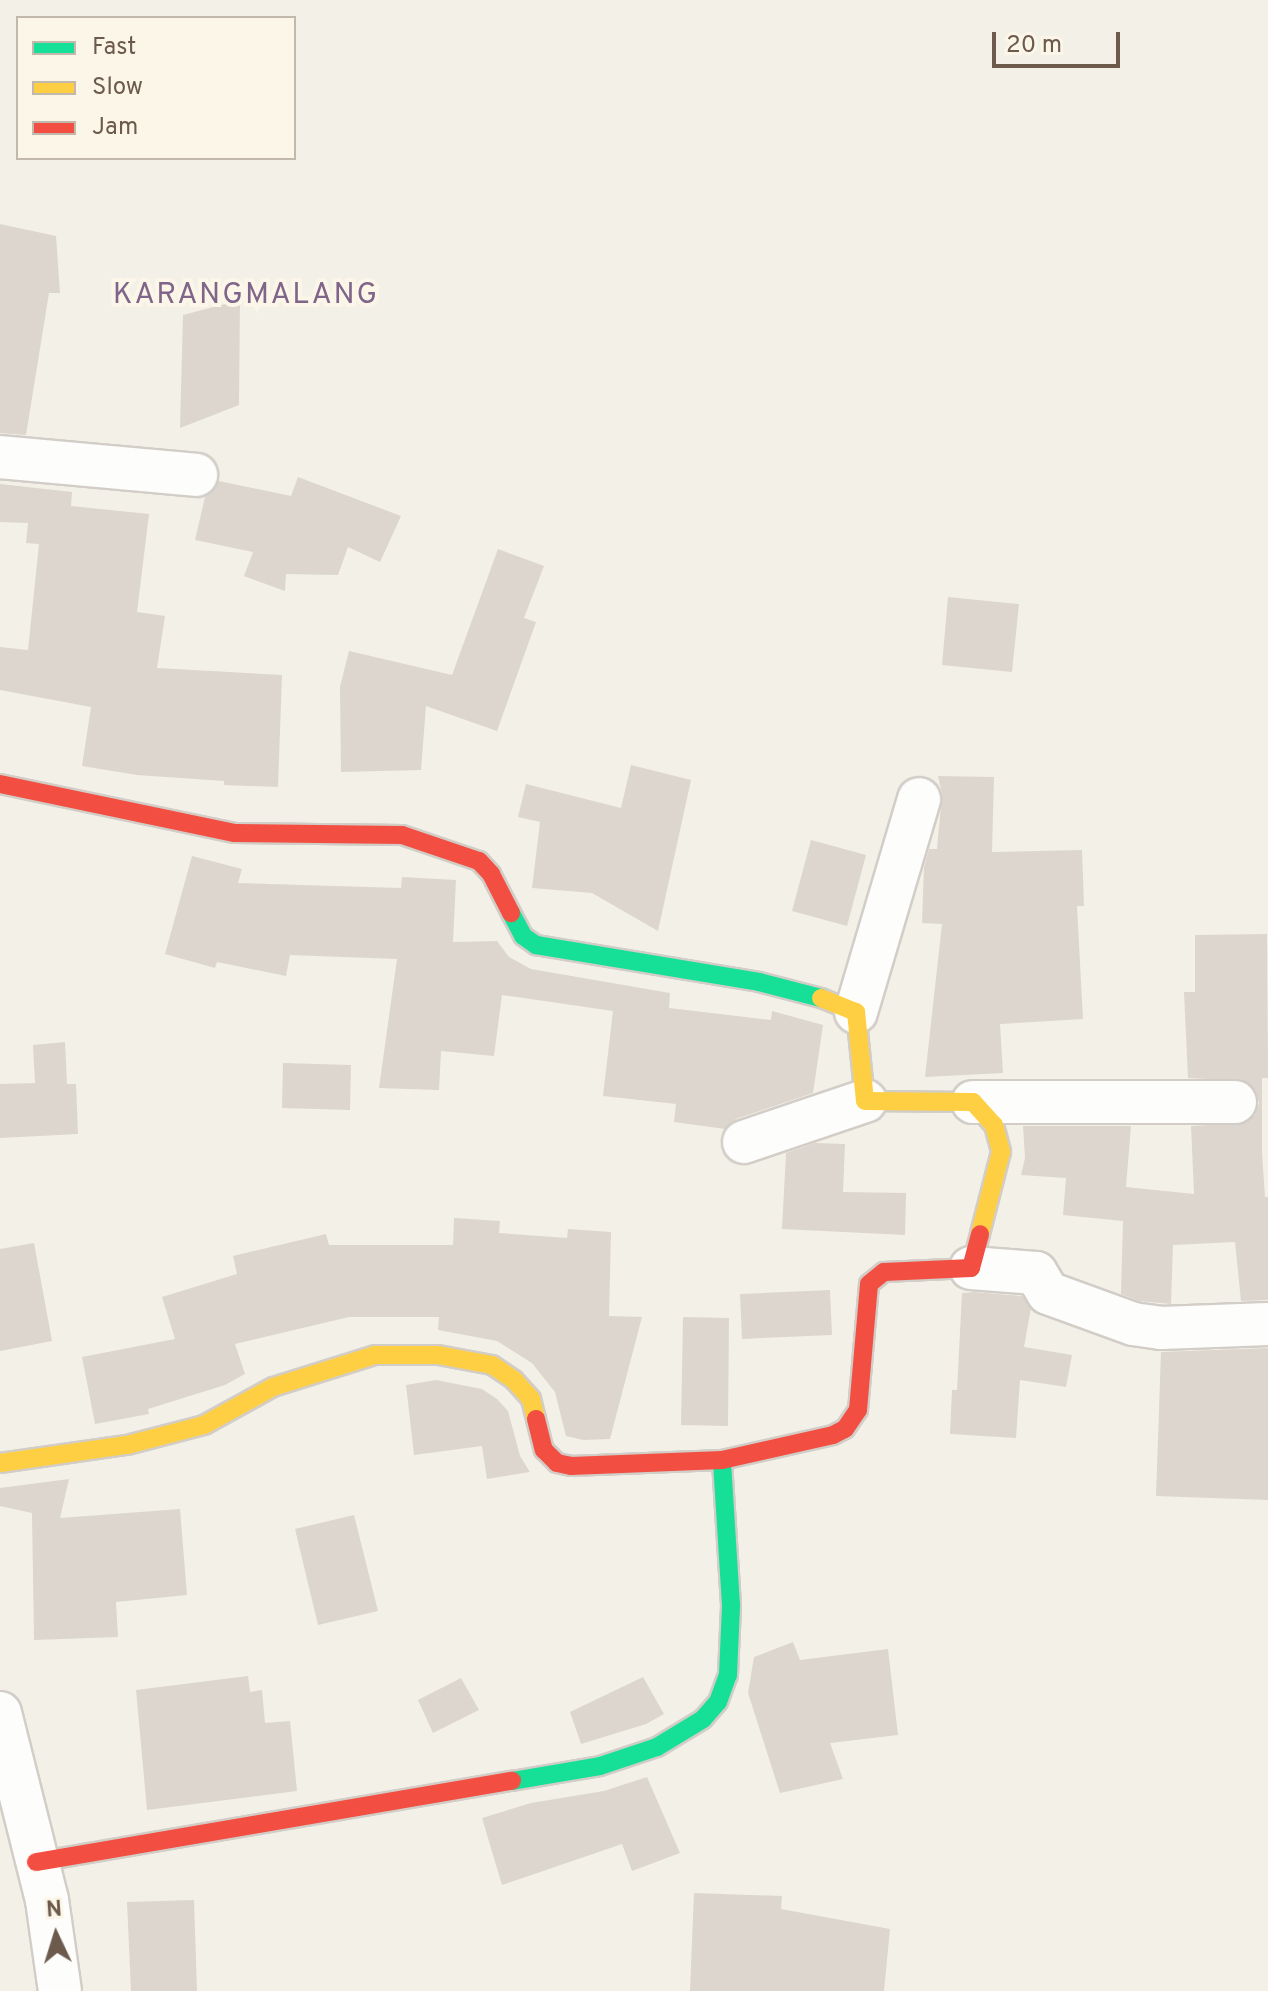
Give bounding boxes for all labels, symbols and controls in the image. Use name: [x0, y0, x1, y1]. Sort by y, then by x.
legend: [16, 16, 296, 160]
scale bar: [996, 16, 1124, 66]
text: 20 m: [1006, 31, 1062, 61]
text: Fast: [92, 33, 136, 63]
text: Slow: [92, 73, 143, 103]
text: Jam: [92, 113, 138, 143]
district label: KARANGMALANG: [113, 278, 379, 314]
north arrow: [16, 1895, 96, 1975]
text: N: [45, 1897, 63, 1925]

